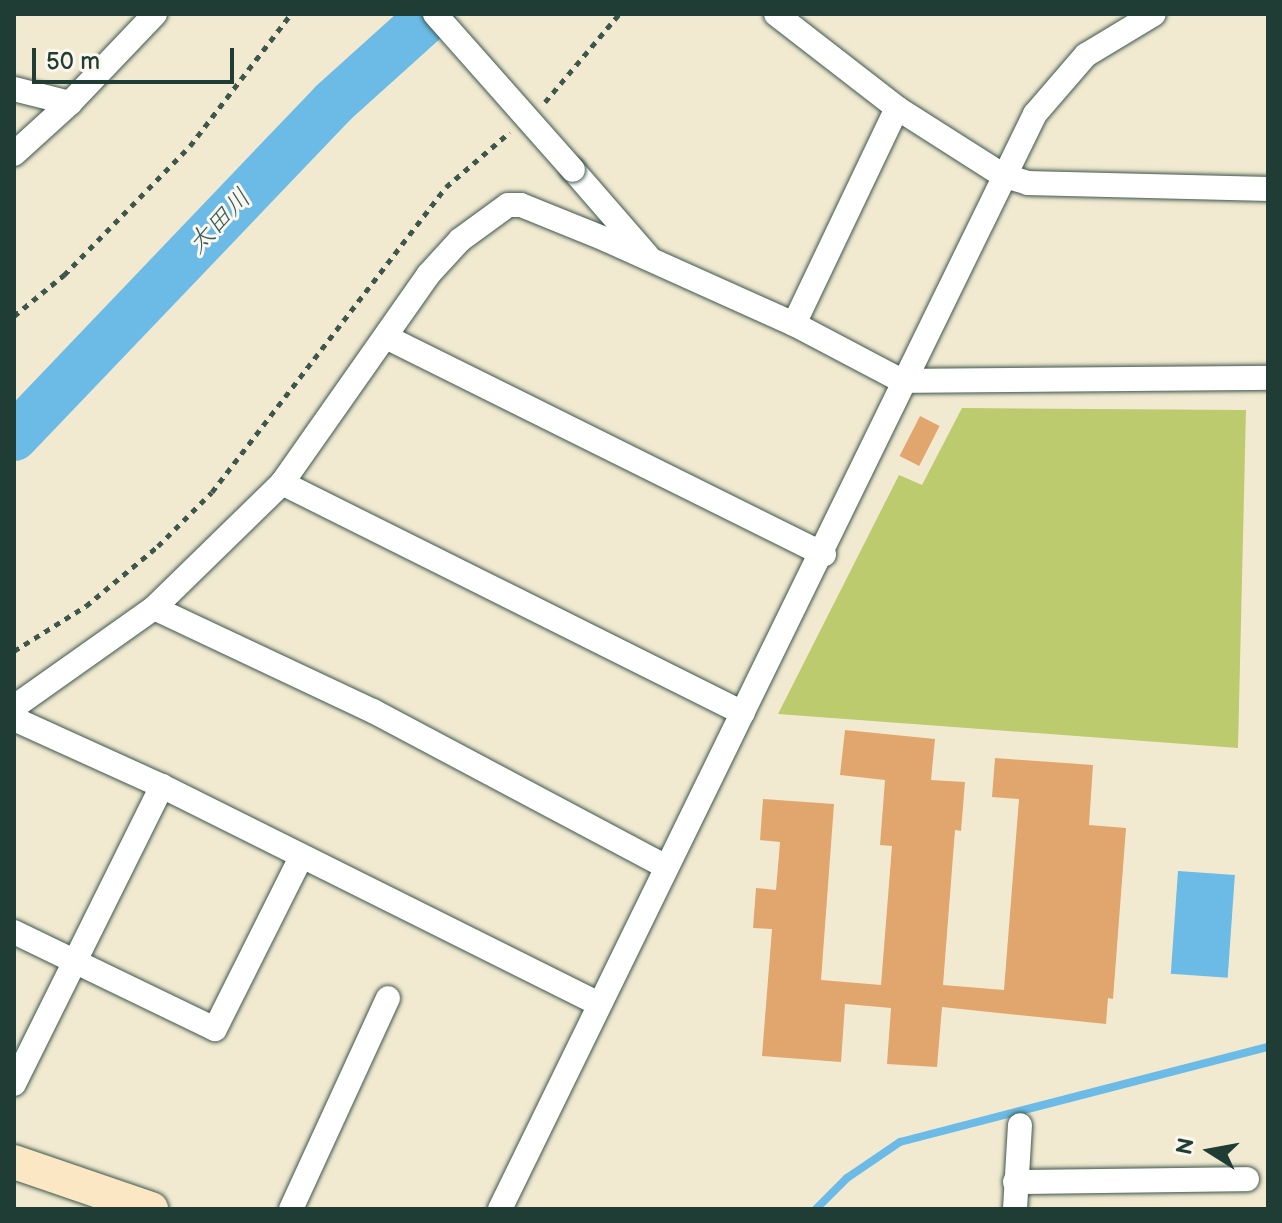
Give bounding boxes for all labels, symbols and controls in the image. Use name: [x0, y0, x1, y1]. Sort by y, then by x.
scale bar: [36, 32, 238, 82]
text: 50 m: [46, 47, 100, 76]
water label: 太田川: [182, 183, 258, 261]
north arrow: [1170, 1111, 1250, 1191]
text: N: [1171, 1136, 1201, 1157]

